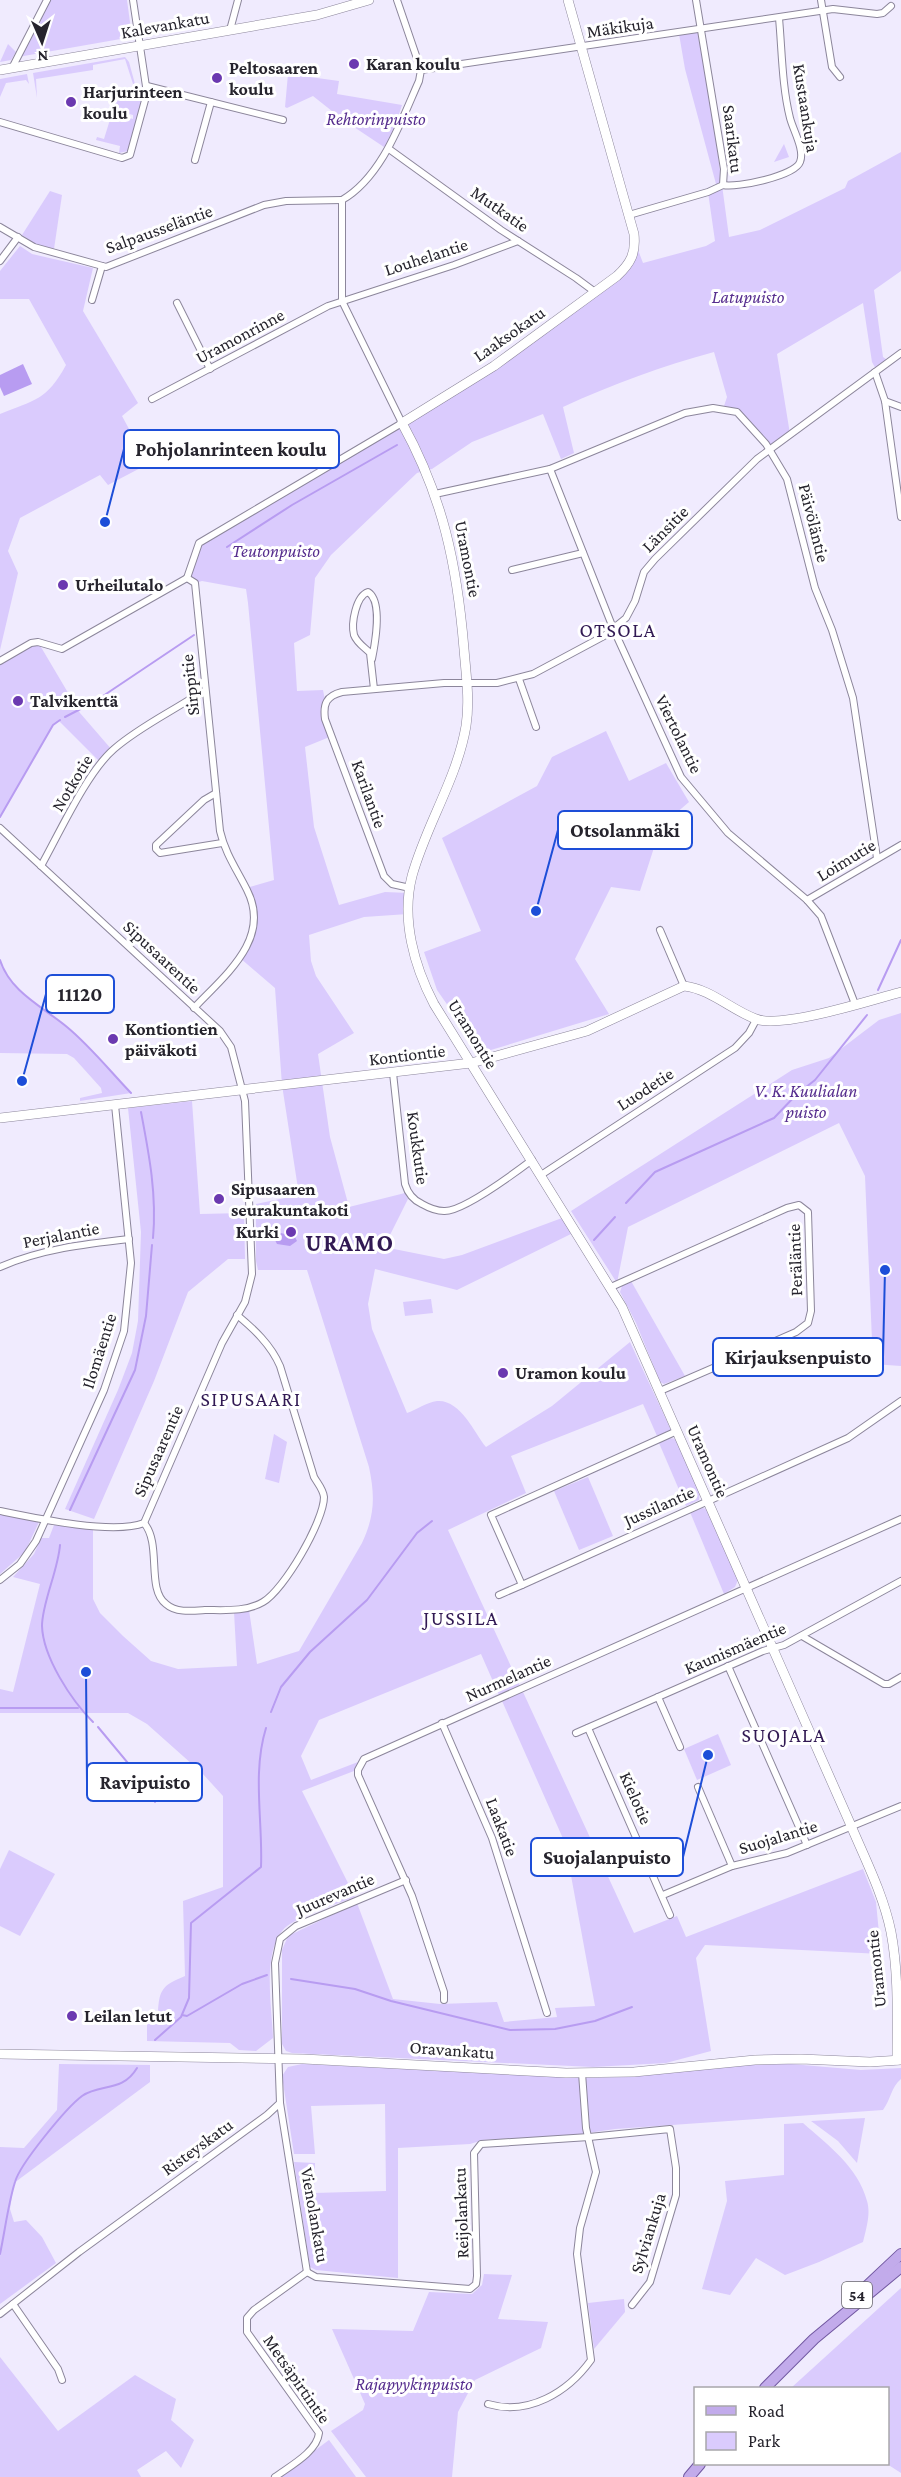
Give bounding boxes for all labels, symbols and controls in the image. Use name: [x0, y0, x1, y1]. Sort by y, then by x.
street label: Kalevankatu: [119, 7, 211, 43]
north arrow: [12, 12, 72, 72]
street label: Mäkikuja: [585, 12, 655, 43]
text: N: [37, 48, 49, 65]
place label: Karan koulu: [366, 54, 461, 74]
marker: Karan koulu: [347, 57, 361, 71]
place label: Peltosaaren koulu: [229, 58, 319, 99]
street label: Kustaankuja: [788, 62, 823, 154]
marker: Peltosaaren koulu: [210, 71, 224, 85]
place label: Harjurinteen koulu: [83, 82, 183, 123]
marker: Harjurinteen koulu: [64, 95, 78, 109]
street label: Saarikatu: [719, 104, 747, 175]
park label: Rehtorinpuisto: [326, 109, 426, 129]
street label: Mutkatie: [467, 182, 533, 236]
street label: Salpausseläntie: [103, 200, 215, 258]
street label: Louhelantie: [382, 234, 470, 280]
park label: Latupuisto: [712, 287, 785, 307]
street label: Laaksokatu: [469, 302, 549, 366]
street label: Uramonrinne: [192, 304, 288, 368]
callout: Pohjolanrinteen koulu: [124, 430, 339, 468]
text: Pohjolanrinteen koulu: [135, 438, 327, 461]
street label: Päivöläntie: [795, 482, 833, 564]
street label: Länsitie: [638, 502, 692, 556]
street label: Uramontie: [451, 519, 485, 599]
park label: Teutonpuisto: [232, 541, 320, 561]
place label: Urheilutalo: [75, 575, 163, 595]
marker: Urheilutalo: [56, 578, 70, 592]
district label: OTSOLA: [579, 619, 657, 641]
street label: Sirppitie: [177, 653, 203, 717]
place label: Talvikenttä: [30, 691, 118, 711]
street label: Viertolantie: [651, 691, 707, 777]
marker: Talvikenttä: [11, 694, 25, 708]
street label: Notkotie: [47, 751, 97, 815]
street label: Karilantie: [347, 757, 391, 831]
callout: Otsolanmäki: [558, 811, 692, 849]
text: Otsolanmäki: [570, 819, 680, 841]
street label: Loimutie: [813, 835, 879, 885]
street label: Sipusaarentie: [119, 916, 205, 998]
callout: 11120: [46, 975, 114, 1013]
text: 11120: [58, 983, 102, 1005]
street label: Uramontie: [444, 996, 502, 1072]
place label: Kontiontien päiväkoti: [125, 1019, 218, 1060]
marker: Kontiontien päiväkoti: [106, 1032, 120, 1046]
street label: Kontiontie: [368, 1040, 446, 1070]
street label: Luodetie: [613, 1063, 677, 1115]
park label: V. K. Kuulialan puisto: [755, 1081, 857, 1122]
street label: Koukkutie: [403, 1110, 433, 1186]
place label: Sipusaaren seurakuntakoti: [231, 1179, 349, 1220]
marker: Sipusaaren seurakuntakoti: [212, 1192, 226, 1206]
street label: Perjalantie: [21, 1218, 101, 1253]
place label: Kurki: [236, 1222, 280, 1242]
street label: Peräläntie: [784, 1223, 806, 1296]
marker: Kurki: [284, 1225, 298, 1239]
district label: URAMO: [305, 1229, 395, 1256]
street label: Ilomäentie: [77, 1311, 121, 1391]
callout: Kirjauksenpuisto: [713, 1338, 883, 1376]
text: Kirjauksenpuisto: [725, 1346, 871, 1369]
place label: Uramon koulu: [515, 1363, 627, 1383]
marker: Uramon koulu: [496, 1366, 510, 1380]
district label: SIPUSAARI: [200, 1388, 302, 1410]
street label: Sipusaarentie: [129, 1402, 187, 1500]
street label: Uramontie: [683, 1421, 733, 1501]
street label: Jussilantie: [619, 1482, 697, 1531]
district label: JUSSILA: [421, 1607, 499, 1630]
street label: Kaunismäentie: [681, 1618, 789, 1678]
street label: Nurmelantie: [462, 1650, 554, 1706]
district label: SUOJALA: [742, 1724, 826, 1747]
callout: Ravipuisto: [87, 1763, 202, 1801]
street label: Kielotie: [616, 1769, 656, 1827]
text: Ravipuisto: [100, 1771, 190, 1793]
street label: Laakatie: [482, 1795, 522, 1859]
street label: Suojalantie: [736, 1816, 820, 1859]
callout: Suojalanpuisto: [531, 1838, 683, 1876]
text: Suojalanpuisto: [543, 1846, 671, 1869]
street label: Juurevantie: [291, 1869, 377, 1920]
street label: Uramontie: [862, 1929, 890, 2009]
place label: Leilan letut: [84, 2006, 172, 2026]
marker: Leilan letut: [65, 2009, 79, 2023]
street label: Oravankatu: [409, 2037, 495, 2063]
street label: Risteyskatu: [158, 2114, 237, 2179]
street label: Vienolankatu: [297, 2166, 333, 2265]
street label: Reijolankatu: [449, 2167, 474, 2259]
street label: Sylviankuja: [626, 2190, 671, 2276]
road number: 54: [842, 2282, 872, 2308]
street label: Metsäpirtintie: [259, 2331, 335, 2427]
park label: Rajapyykinpuisto: [355, 2374, 473, 2395]
legend: [694, 2387, 889, 2465]
text: Road: [748, 2401, 785, 2421]
text: Park: [748, 2431, 780, 2451]

